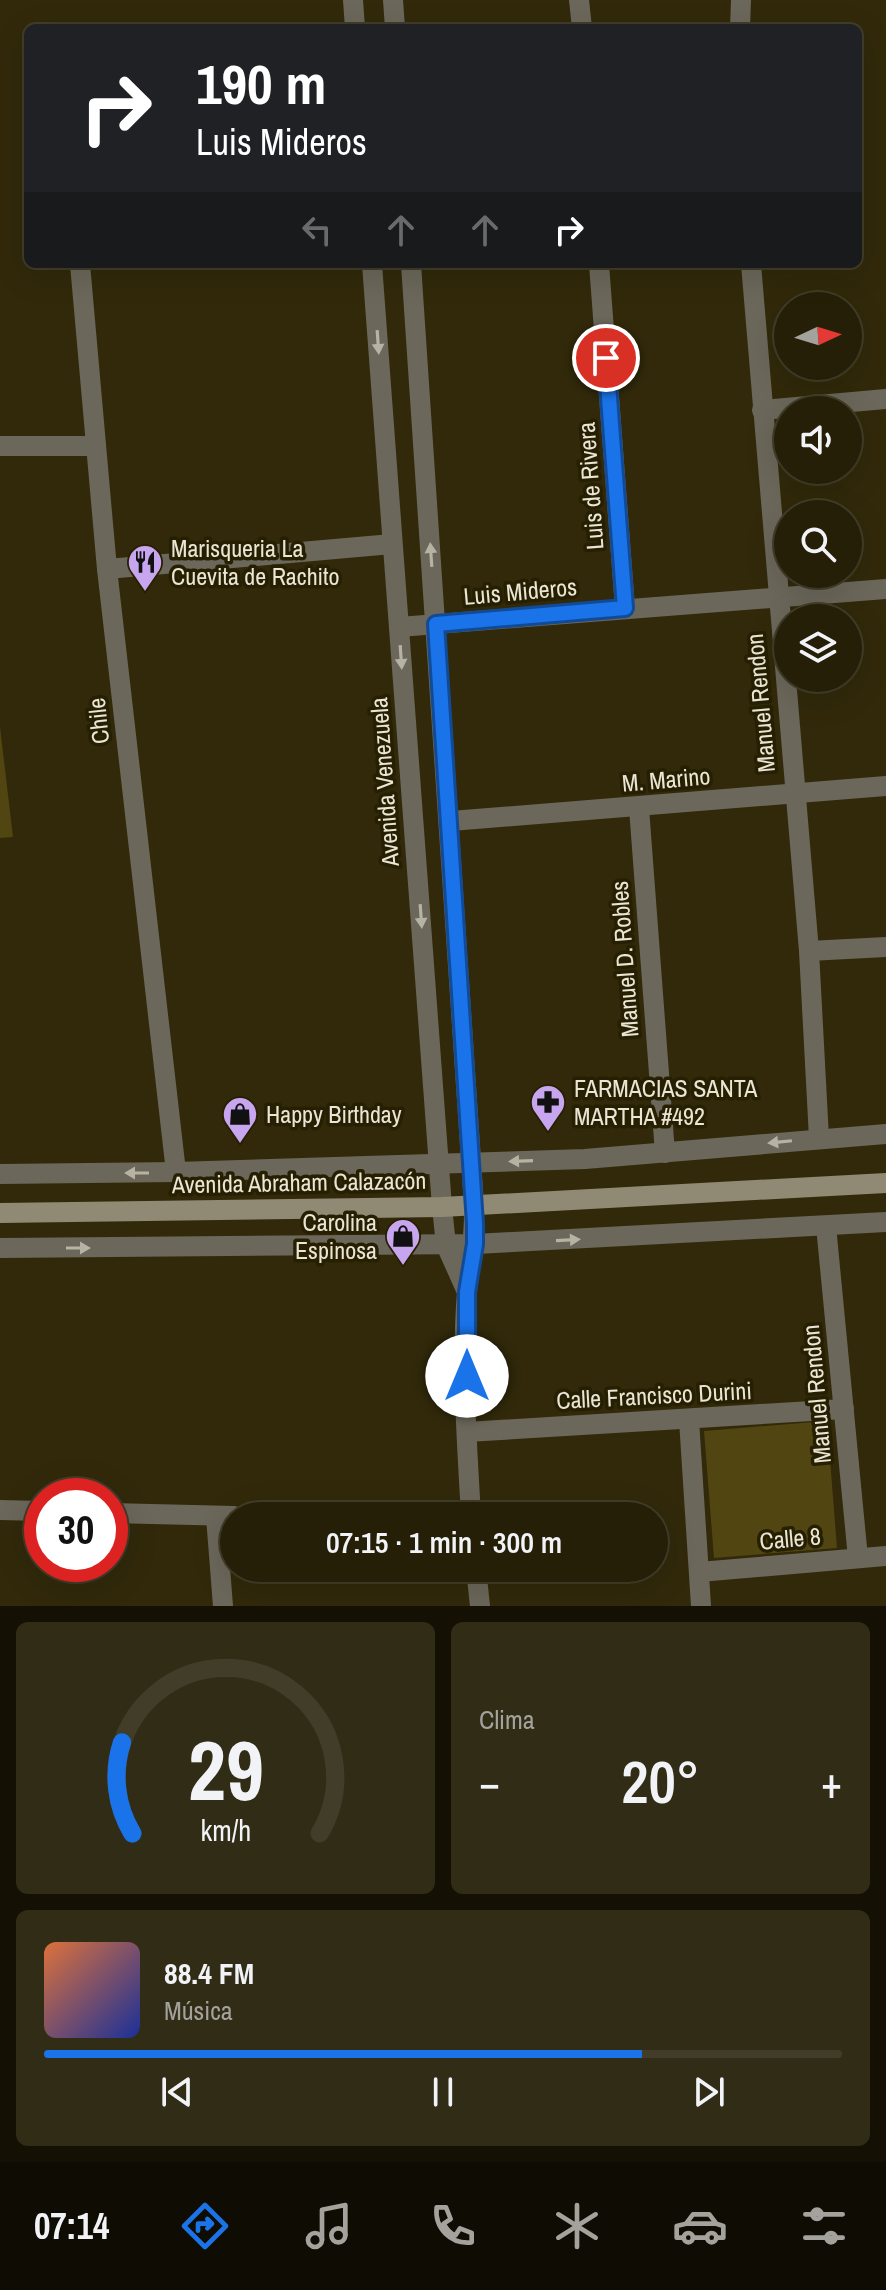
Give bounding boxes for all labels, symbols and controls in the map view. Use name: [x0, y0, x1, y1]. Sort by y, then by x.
text: 190 m: [196, 46, 326, 121]
icon: right: [64, 56, 168, 160]
text: Luis Mideros: [196, 118, 367, 166]
icon: left: [295, 208, 339, 252]
icon: ahead: [379, 208, 423, 252]
icon: ahead: [463, 208, 507, 252]
icon: right: [547, 208, 591, 252]
north arrow: [774, 292, 862, 380]
map controls: [774, 292, 862, 692]
pin: [572, 324, 640, 392]
one-way arrow: [372, 330, 385, 355]
icon: arrive: [584, 336, 628, 380]
button: sound: [774, 396, 862, 484]
street label: Luis de Rivera: [570, 421, 610, 551]
button: search: [774, 500, 862, 588]
place label: Marisqueria La Cuevita de Rachito: [171, 532, 339, 592]
one-way arrow: [424, 542, 437, 567]
restaurant icon: Marisqueria La Cuevita de Rachito: [126, 543, 164, 593]
street label: Luis Mideros: [462, 570, 578, 612]
button: layers: [774, 604, 862, 692]
street label: Manuel Rendon: [738, 632, 782, 774]
one-way arrow: [395, 645, 408, 670]
street label: Chile: [80, 696, 116, 746]
street label: Avenida Venezuela: [362, 696, 406, 869]
street label: M. Marino: [620, 759, 712, 799]
street label: Manuel D. Robles: [603, 880, 645, 1038]
one-way arrow: [415, 904, 428, 929]
place label: FARMACIAS SANTA MARTHA #492: [574, 1072, 758, 1132]
pharmacy icon: FARMACIAS SANTA MARTHA #492: [529, 1083, 567, 1133]
shop icon: Happy Birthday: [221, 1095, 259, 1145]
place label: Happy Birthday: [266, 1098, 402, 1130]
one-way arrow: [767, 1135, 792, 1148]
one-way arrow: [508, 1155, 533, 1168]
street label: Avenida Abraham Calazacón: [170, 1164, 427, 1200]
one-way arrow: [124, 1166, 149, 1179]
place label: Carolina Espinosa: [295, 1206, 377, 1266]
shop icon: Carolina Espinosa: [384, 1217, 422, 1267]
one-way arrow: [556, 1233, 581, 1246]
one-way arrow: [66, 1241, 91, 1254]
street label: Manuel Rendon: [794, 1323, 838, 1465]
position arrow: [425, 1334, 509, 1418]
street label: Calle Francisco Durini: [555, 1374, 753, 1416]
speed limit sign: 30: [24, 1478, 128, 1582]
street label: Calle 8: [758, 1519, 822, 1557]
text: 07:15 · 1 min · 300 m: [326, 1522, 562, 1562]
text: Clima: [479, 1702, 535, 1737]
text: 29: [188, 1714, 263, 1826]
text: 20°: [621, 1741, 700, 1822]
text: −: [479, 1752, 500, 1812]
text: +: [821, 1752, 842, 1812]
text: km/h: [200, 1811, 251, 1850]
text: 88.4 FM: [164, 1953, 254, 1993]
text: Música: [164, 1993, 233, 2028]
icon: previous: [155, 2070, 199, 2114]
icon: pause: [421, 2070, 465, 2114]
icon: next: [687, 2070, 731, 2114]
icon: directions: [177, 2198, 233, 2254]
icon: music: [301, 2198, 357, 2254]
icon: phone: [425, 2198, 481, 2254]
icon: climate: [549, 2198, 605, 2254]
icon: car: [672, 2198, 728, 2254]
icon: filters: [796, 2198, 852, 2254]
text: 07:14: [34, 2202, 109, 2250]

